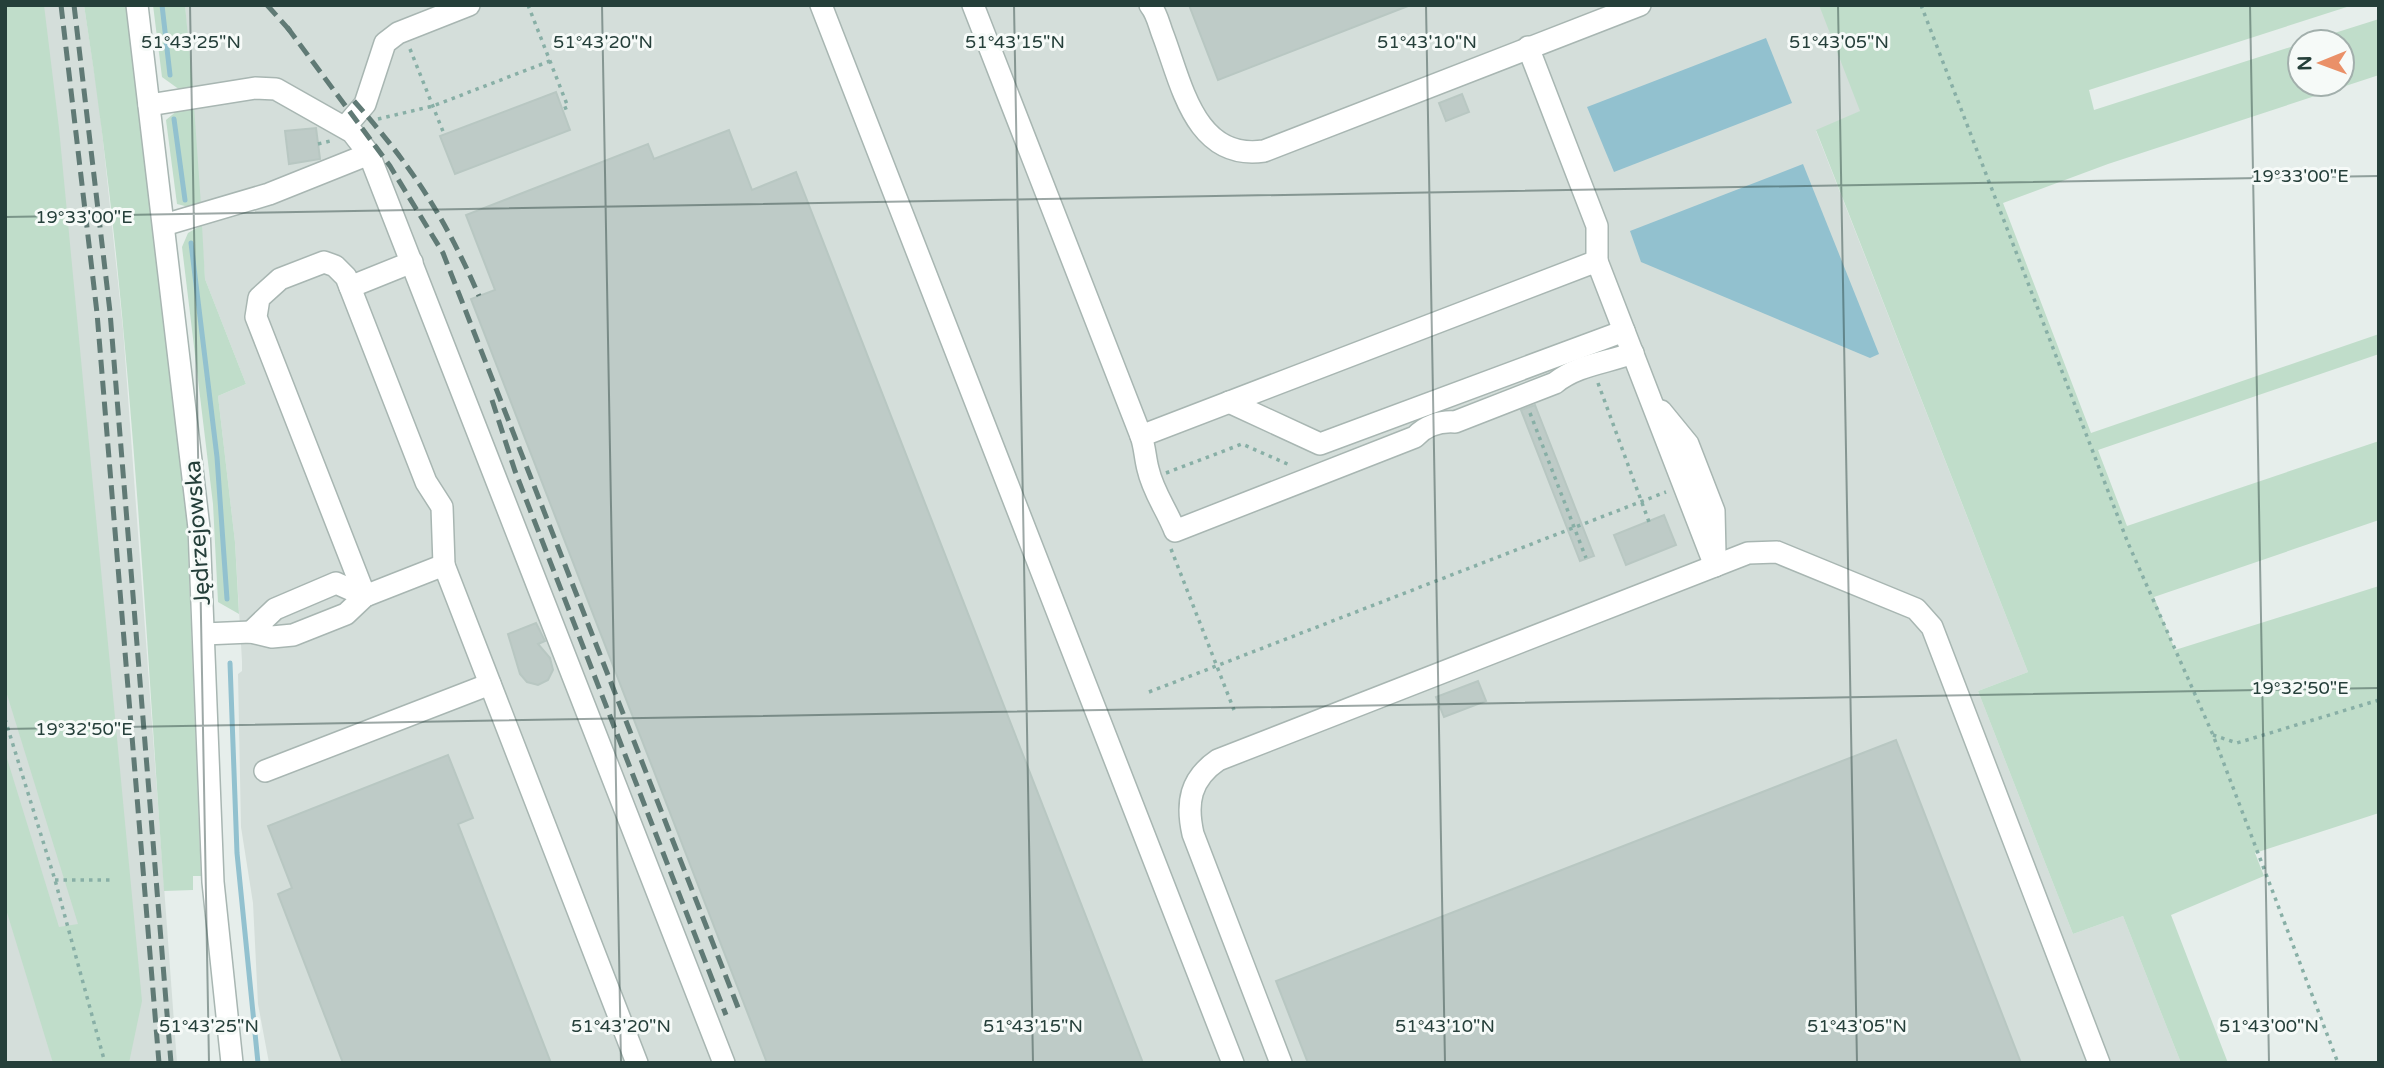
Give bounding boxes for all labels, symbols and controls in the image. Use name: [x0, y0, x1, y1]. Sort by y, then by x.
north arrow: [2286, 28, 2356, 98]
text: 51°43'25"N: [141, 31, 241, 53]
text: 51°43'20"N: [553, 31, 653, 53]
text: 51°43'15"N: [965, 31, 1065, 53]
text: 51°43'10"N: [1377, 31, 1477, 53]
text: 51°43'05"N: [1789, 31, 1889, 53]
text: N: [2294, 55, 2316, 71]
text: 19°33'00"E: [2251, 165, 2349, 187]
text: 19°33'00"E: [35, 206, 133, 228]
street label: Jędrzejowska: [179, 459, 217, 607]
text: 19°32'50"E: [2251, 677, 2349, 699]
text: 19°32'50"E: [35, 718, 133, 740]
text: 51°43'25"N: [159, 1015, 259, 1037]
text: 51°43'20"N: [571, 1015, 671, 1037]
text: 51°43'15"N: [983, 1015, 1083, 1037]
text: 51°43'10"N: [1395, 1015, 1495, 1037]
text: 51°43'05"N: [1807, 1015, 1907, 1037]
text: 51°43'00"N: [2219, 1015, 2319, 1037]

